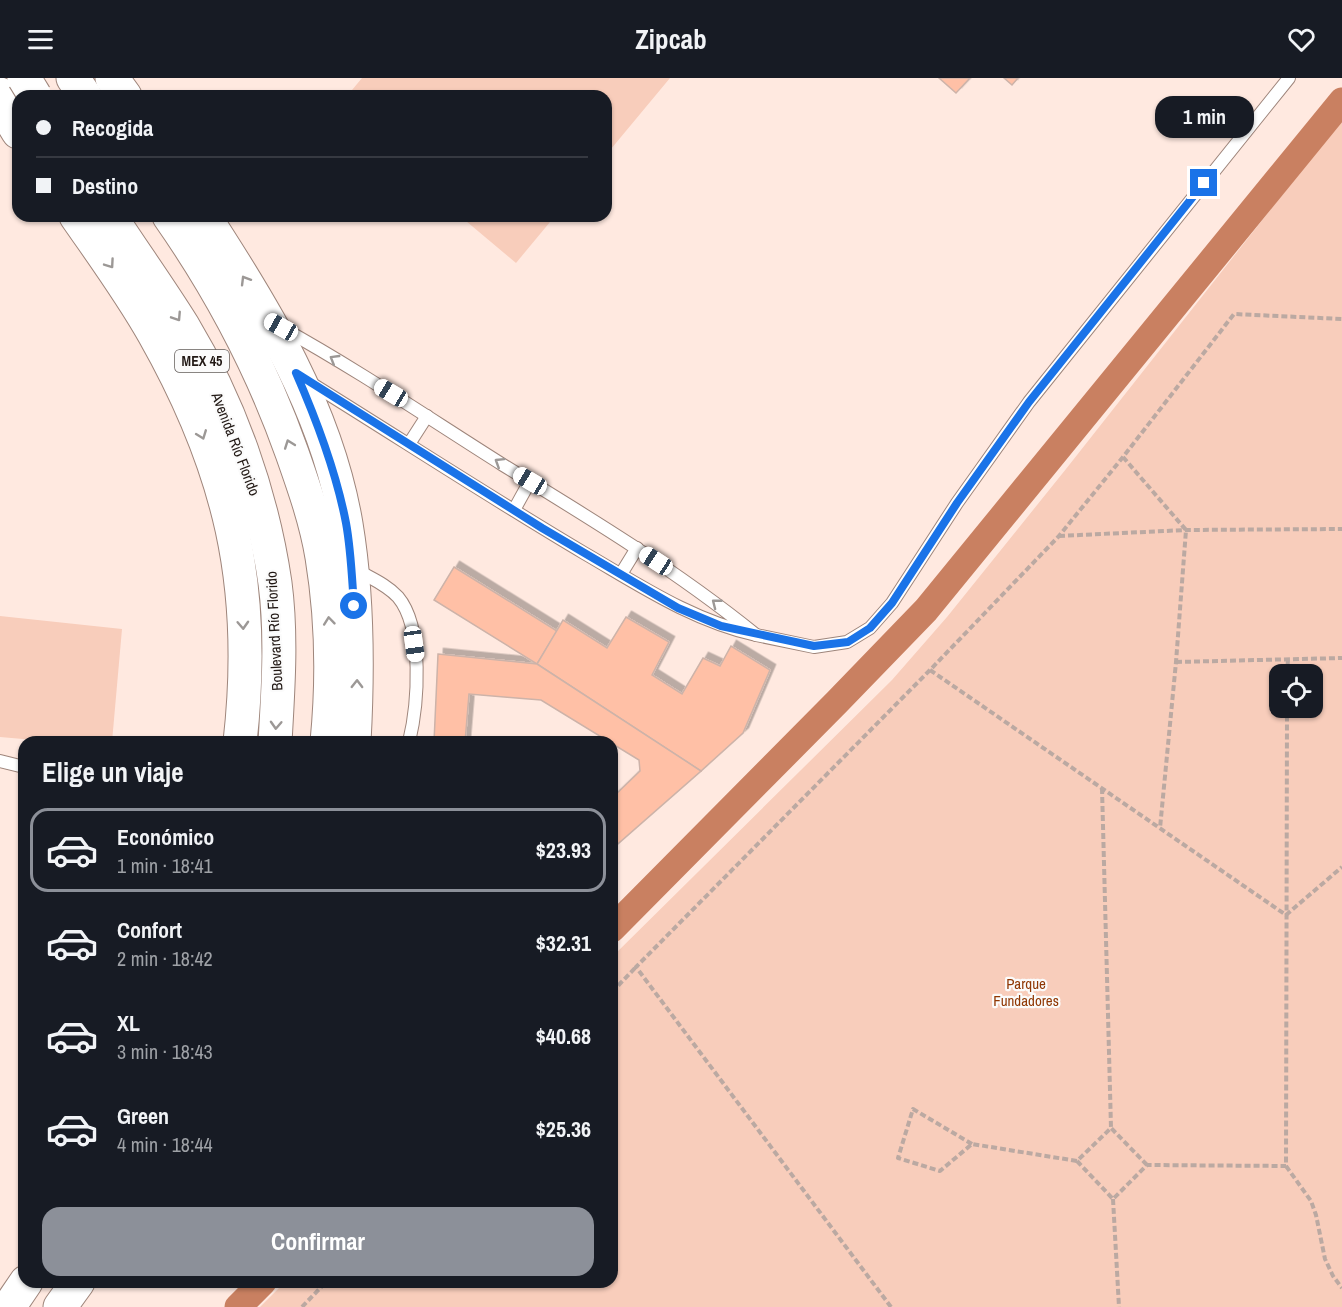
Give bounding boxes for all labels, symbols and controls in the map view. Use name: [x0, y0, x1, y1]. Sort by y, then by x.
text: Zipcab: [635, 21, 707, 57]
icon: menu: [24, 23, 57, 56]
icon: heart: [1285, 23, 1318, 56]
callout: 1 min: [1154, 96, 1254, 138]
text: 1 min: [1183, 103, 1226, 130]
text: Recogida: [72, 113, 153, 143]
route end: [1190, 169, 1217, 196]
text: Destino: [72, 171, 138, 201]
one-way arrow: [103, 257, 114, 268]
one-way arrow: [241, 276, 253, 286]
car: [261, 310, 301, 344]
one-way arrow: [170, 311, 181, 322]
road number: MEX 45: [175, 350, 229, 372]
one-way arrow: [330, 354, 340, 366]
car: [371, 376, 411, 410]
street label: Avenida Río Florido: [206, 388, 265, 499]
one-way arrow: [194, 430, 207, 440]
one-way arrow: [283, 439, 296, 450]
one-way arrow: [495, 459, 506, 470]
car: [510, 464, 550, 498]
car: [636, 544, 676, 578]
street label: Boulevard Río Florido: [260, 571, 288, 691]
route start: [340, 592, 367, 619]
one-way arrow: [712, 599, 723, 610]
one-way arrow: [323, 617, 336, 626]
one-way arrow: [237, 620, 250, 629]
car: [403, 625, 425, 663]
map controls: [1269, 664, 1323, 718]
button: locate: [1269, 664, 1323, 718]
one-way arrow: [350, 680, 363, 689]
one-way arrow: [270, 720, 283, 729]
text: Elige un viaje: [42, 754, 184, 790]
text: Económico: [117, 822, 214, 852]
icon: car: [45, 823, 99, 877]
text: $23.93: [536, 835, 591, 865]
text: 1 min · 18:41: [117, 852, 213, 879]
text: Confort: [117, 915, 182, 945]
icon: car: [45, 916, 99, 970]
text: $32.31: [536, 928, 591, 958]
text: 2 min · 18:42: [117, 945, 213, 972]
park label: Parque Fundadores: [993, 973, 1059, 1011]
text: XL: [117, 1008, 140, 1038]
icon: car: [45, 1009, 99, 1063]
text: $40.68: [536, 1021, 591, 1051]
text: 3 min · 18:43: [117, 1038, 213, 1065]
text: Green: [117, 1101, 169, 1131]
icon: car: [45, 1102, 99, 1156]
text: $25.36: [536, 1114, 591, 1144]
text: 4 min · 18:44: [117, 1131, 213, 1158]
button: Confirmar: [42, 1207, 594, 1276]

